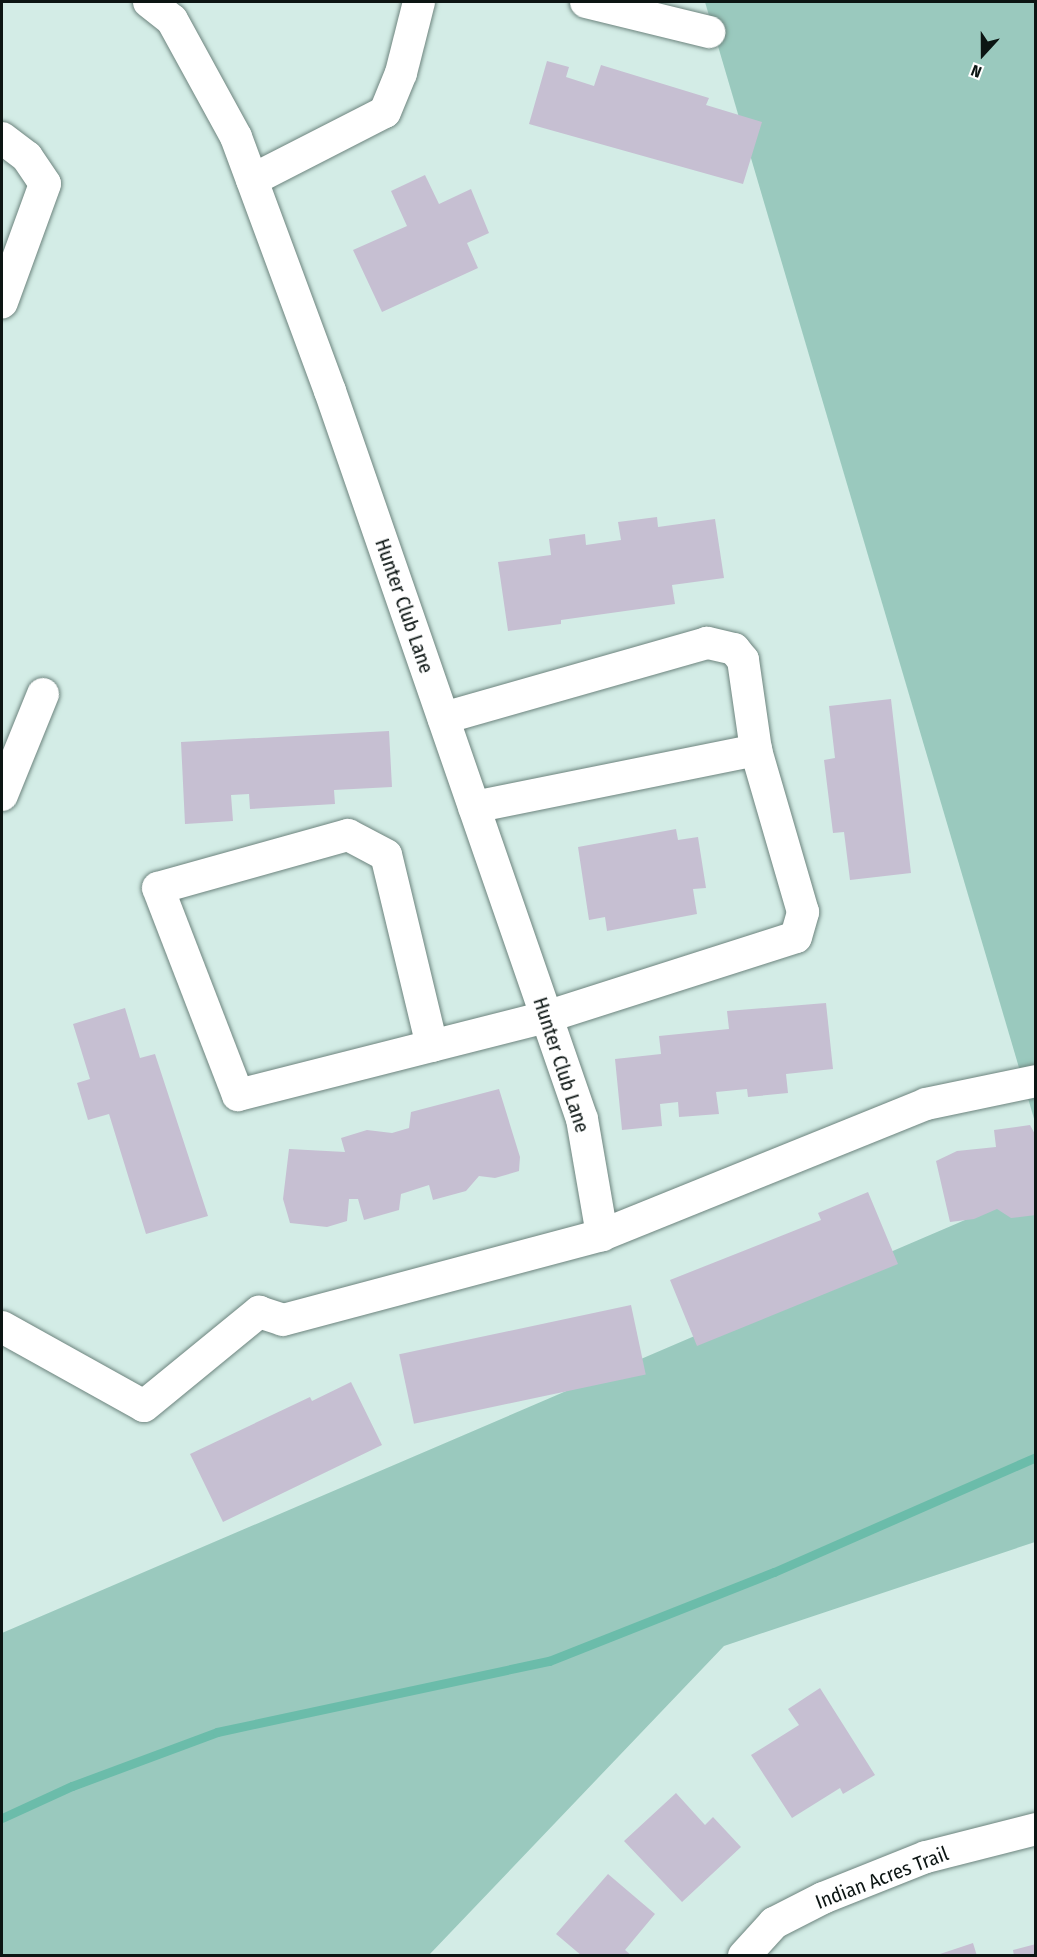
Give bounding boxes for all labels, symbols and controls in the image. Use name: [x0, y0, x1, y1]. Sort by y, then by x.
north arrow: [953, 24, 1013, 84]
text: N: [968, 61, 984, 82]
street label: Hunter Club Lane: [370, 535, 438, 677]
street label: Hunter Club Lane: [528, 994, 594, 1136]
street label: Indian Acres Trail: [812, 1842, 952, 1914]

